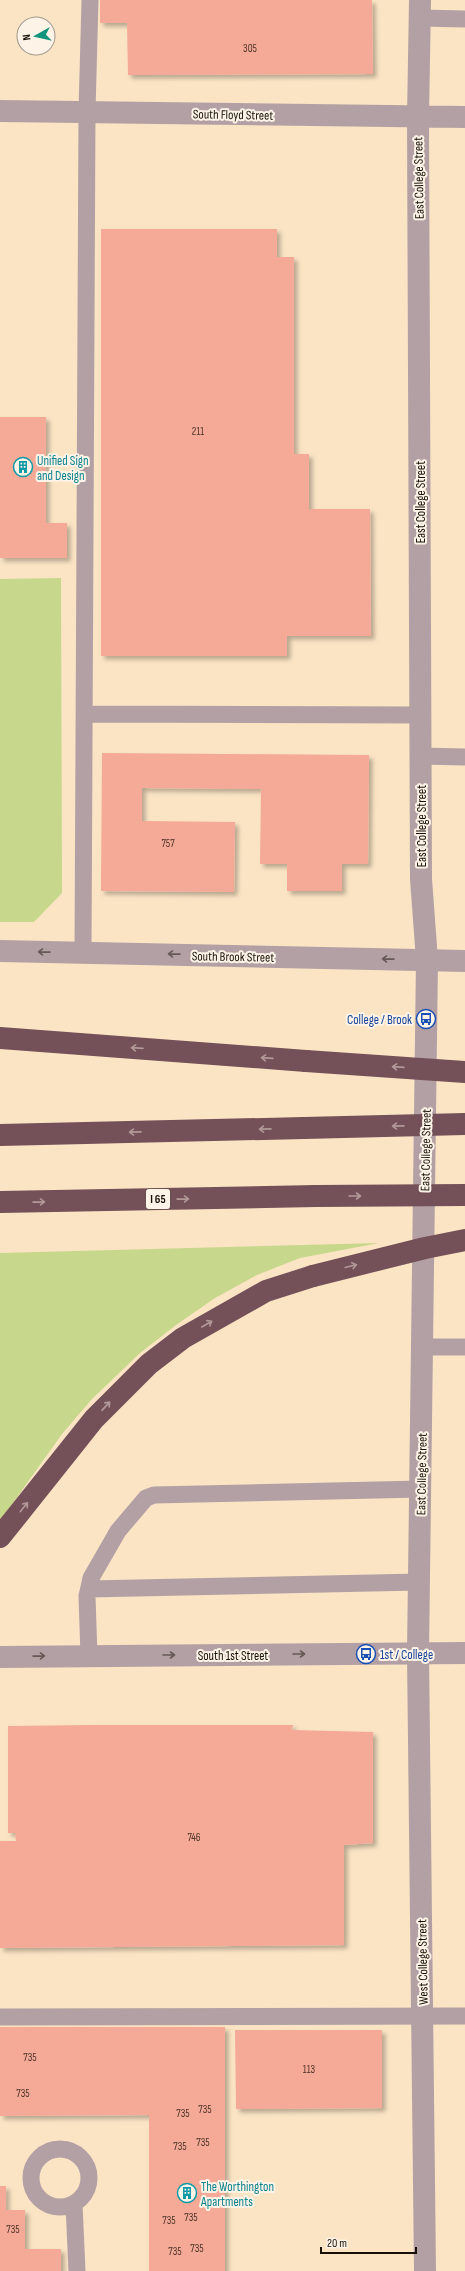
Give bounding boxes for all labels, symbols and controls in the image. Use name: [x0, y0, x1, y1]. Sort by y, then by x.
north arrow: [16, 16, 56, 56]
text: N: [20, 33, 33, 41]
house number: 305: [243, 42, 257, 55]
street label: South Floyd Street: [193, 106, 273, 124]
street label: East College Street: [410, 137, 428, 219]
house number: 211: [192, 425, 204, 438]
place label: Unified Sign and Design: [37, 453, 89, 484]
building icon: Unified Sign and Design: [12, 456, 34, 478]
street label: East College Street: [413, 461, 429, 543]
street label: East College Street: [414, 785, 430, 867]
house number: 757: [161, 837, 175, 850]
one-way arrow: [38, 948, 51, 955]
street label: South Brook Street: [192, 948, 274, 966]
one-way arrow: [168, 951, 181, 958]
one-way arrow: [382, 955, 395, 963]
bus stop icon: College / Brook: [415, 1008, 437, 1030]
place label: College / Brook: [347, 1012, 412, 1028]
one-way arrow: [131, 1045, 144, 1052]
one-way arrow: [261, 1054, 274, 1061]
one-way arrow: [392, 1064, 405, 1071]
street label: East College Street: [417, 1109, 435, 1191]
one-way arrow: [392, 1122, 405, 1130]
one-way arrow: [259, 1125, 272, 1133]
one-way arrow: [129, 1128, 142, 1136]
road number: I 65: [146, 1189, 170, 1209]
one-way arrow: [348, 1192, 361, 1200]
one-way arrow: [176, 1195, 189, 1202]
one-way arrow: [32, 1198, 45, 1205]
one-way arrow: [344, 1262, 357, 1270]
one-way arrow: [201, 1320, 213, 1328]
one-way arrow: [102, 1401, 111, 1411]
street label: East College Street: [413, 1433, 431, 1515]
one-way arrow: [20, 1501, 29, 1512]
bus stop icon: 1st / College: [355, 1643, 377, 1665]
place label: 1st / College: [380, 1647, 433, 1663]
street label: South 1st Street: [198, 1648, 268, 1664]
one-way arrow: [292, 1650, 305, 1658]
one-way arrow: [162, 1651, 175, 1659]
one-way arrow: [32, 1652, 45, 1660]
house number: 746: [187, 1831, 201, 1844]
street label: West College Street: [414, 1919, 432, 2005]
house number: 735: [23, 2051, 37, 2064]
house number: 113: [303, 2063, 316, 2076]
house number: 735: [16, 2087, 30, 2100]
house number: 735: [198, 2103, 212, 2116]
house number: 735: [176, 2107, 190, 2120]
house number: 735: [196, 2136, 210, 2149]
house number: 735: [173, 2140, 187, 2153]
place label: The Worthington Apartments: [200, 2179, 274, 2210]
building icon: The Worthington Apartments: [176, 2182, 198, 2204]
house number: 735: [184, 2211, 198, 2224]
house number: 735: [162, 2214, 176, 2227]
house number: 735: [6, 2223, 20, 2236]
scale bar: [321, 2229, 416, 2255]
text: 20 m: [327, 2236, 347, 2251]
house number: 735: [190, 2242, 204, 2255]
house number: 735: [168, 2245, 182, 2258]

